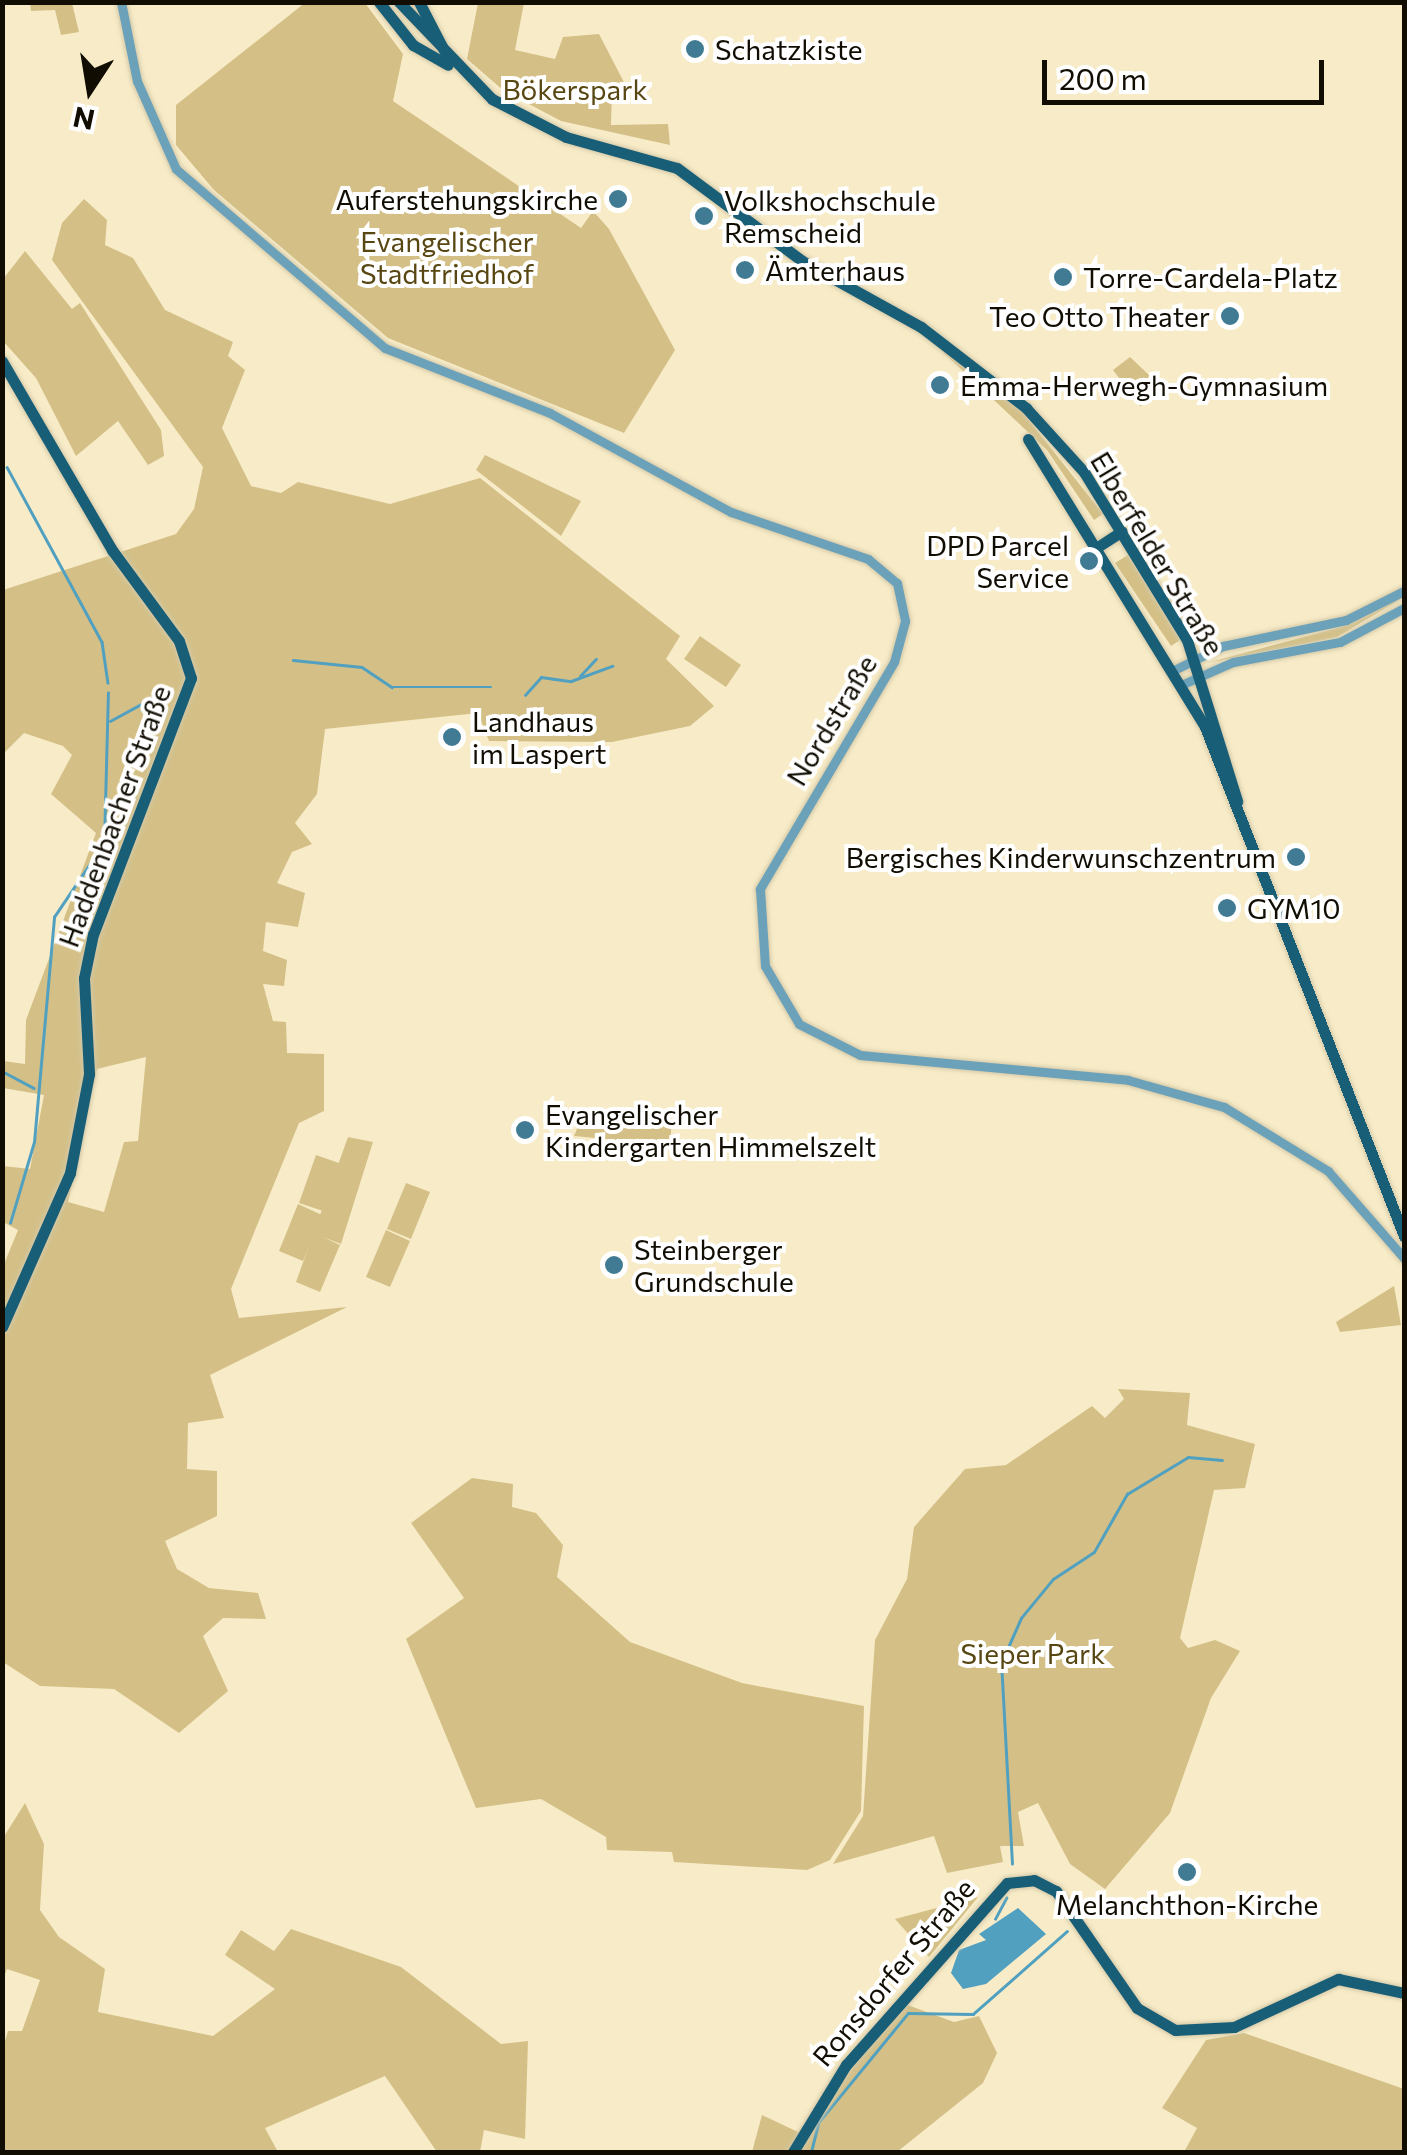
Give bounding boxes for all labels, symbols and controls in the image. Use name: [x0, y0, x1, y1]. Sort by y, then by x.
place label: Schatzkiste: [715, 32, 862, 66]
marker: Schatzkiste: [684, 38, 706, 60]
north arrow: [40, 40, 140, 140]
scale bar: [1047, 40, 1330, 102]
text: 200 m: [1059, 59, 1147, 96]
park label: Bökerspark: [502, 72, 648, 106]
text: N: [70, 101, 98, 138]
place label: Auferstehungskirche: [335, 182, 598, 216]
place label: Volkshochschule Remscheid: [724, 183, 936, 249]
marker: Auferstehungskirche: [607, 188, 629, 210]
marker: Volkshochschule Remscheid: [693, 205, 715, 227]
park label: Evangelischer Stadtfriedhof: [360, 224, 534, 290]
place label: Ämterhaus: [765, 253, 905, 287]
marker: Ämterhaus: [734, 259, 756, 281]
place label: Torre-Cardela-Platz: [1083, 260, 1338, 294]
marker: Torre-Cardela-Platz: [1052, 266, 1074, 288]
place label: Teo Otto Theater: [989, 299, 1210, 333]
marker: Teo Otto Theater: [1219, 305, 1241, 327]
place label: Emma-Herwegh-Gymnasium: [960, 368, 1328, 402]
marker: Emma-Herwegh-Gymnasium: [929, 374, 951, 396]
street label: Elberfelder Straße: [1084, 445, 1232, 661]
place label: DPD Parcel Service: [926, 528, 1069, 594]
marker: DPD Parcel Service: [1078, 550, 1100, 572]
street label: Nordstraße: [779, 649, 883, 791]
street label: Haddenbacher Straße: [51, 681, 177, 951]
place label: Landhaus im Laspert: [472, 704, 606, 770]
marker: Landhaus im Laspert: [441, 726, 463, 748]
place label: Bergisches Kinderwunschzentrum: [846, 840, 1276, 874]
marker: Bergisches Kinderwunschzentrum: [1285, 846, 1307, 868]
place label: GYM10: [1247, 891, 1341, 925]
marker: GYM10: [1216, 897, 1238, 919]
place label: Evangelischer Kindergarten Himmelszelt: [545, 1097, 876, 1163]
marker: Evangelischer Kindergarten Himmelszelt: [514, 1119, 536, 1141]
place label: Steinberger Grundschule: [634, 1232, 794, 1298]
marker: Steinberger Grundschule: [603, 1254, 625, 1276]
park label: Sieper Park: [961, 1636, 1105, 1670]
marker: Melanchthon-Kirche: [1176, 1861, 1198, 1883]
street label: Ronsdorfer Straße: [805, 1872, 981, 2072]
place label: Melanchthon-Kirche: [1056, 1887, 1318, 1921]

